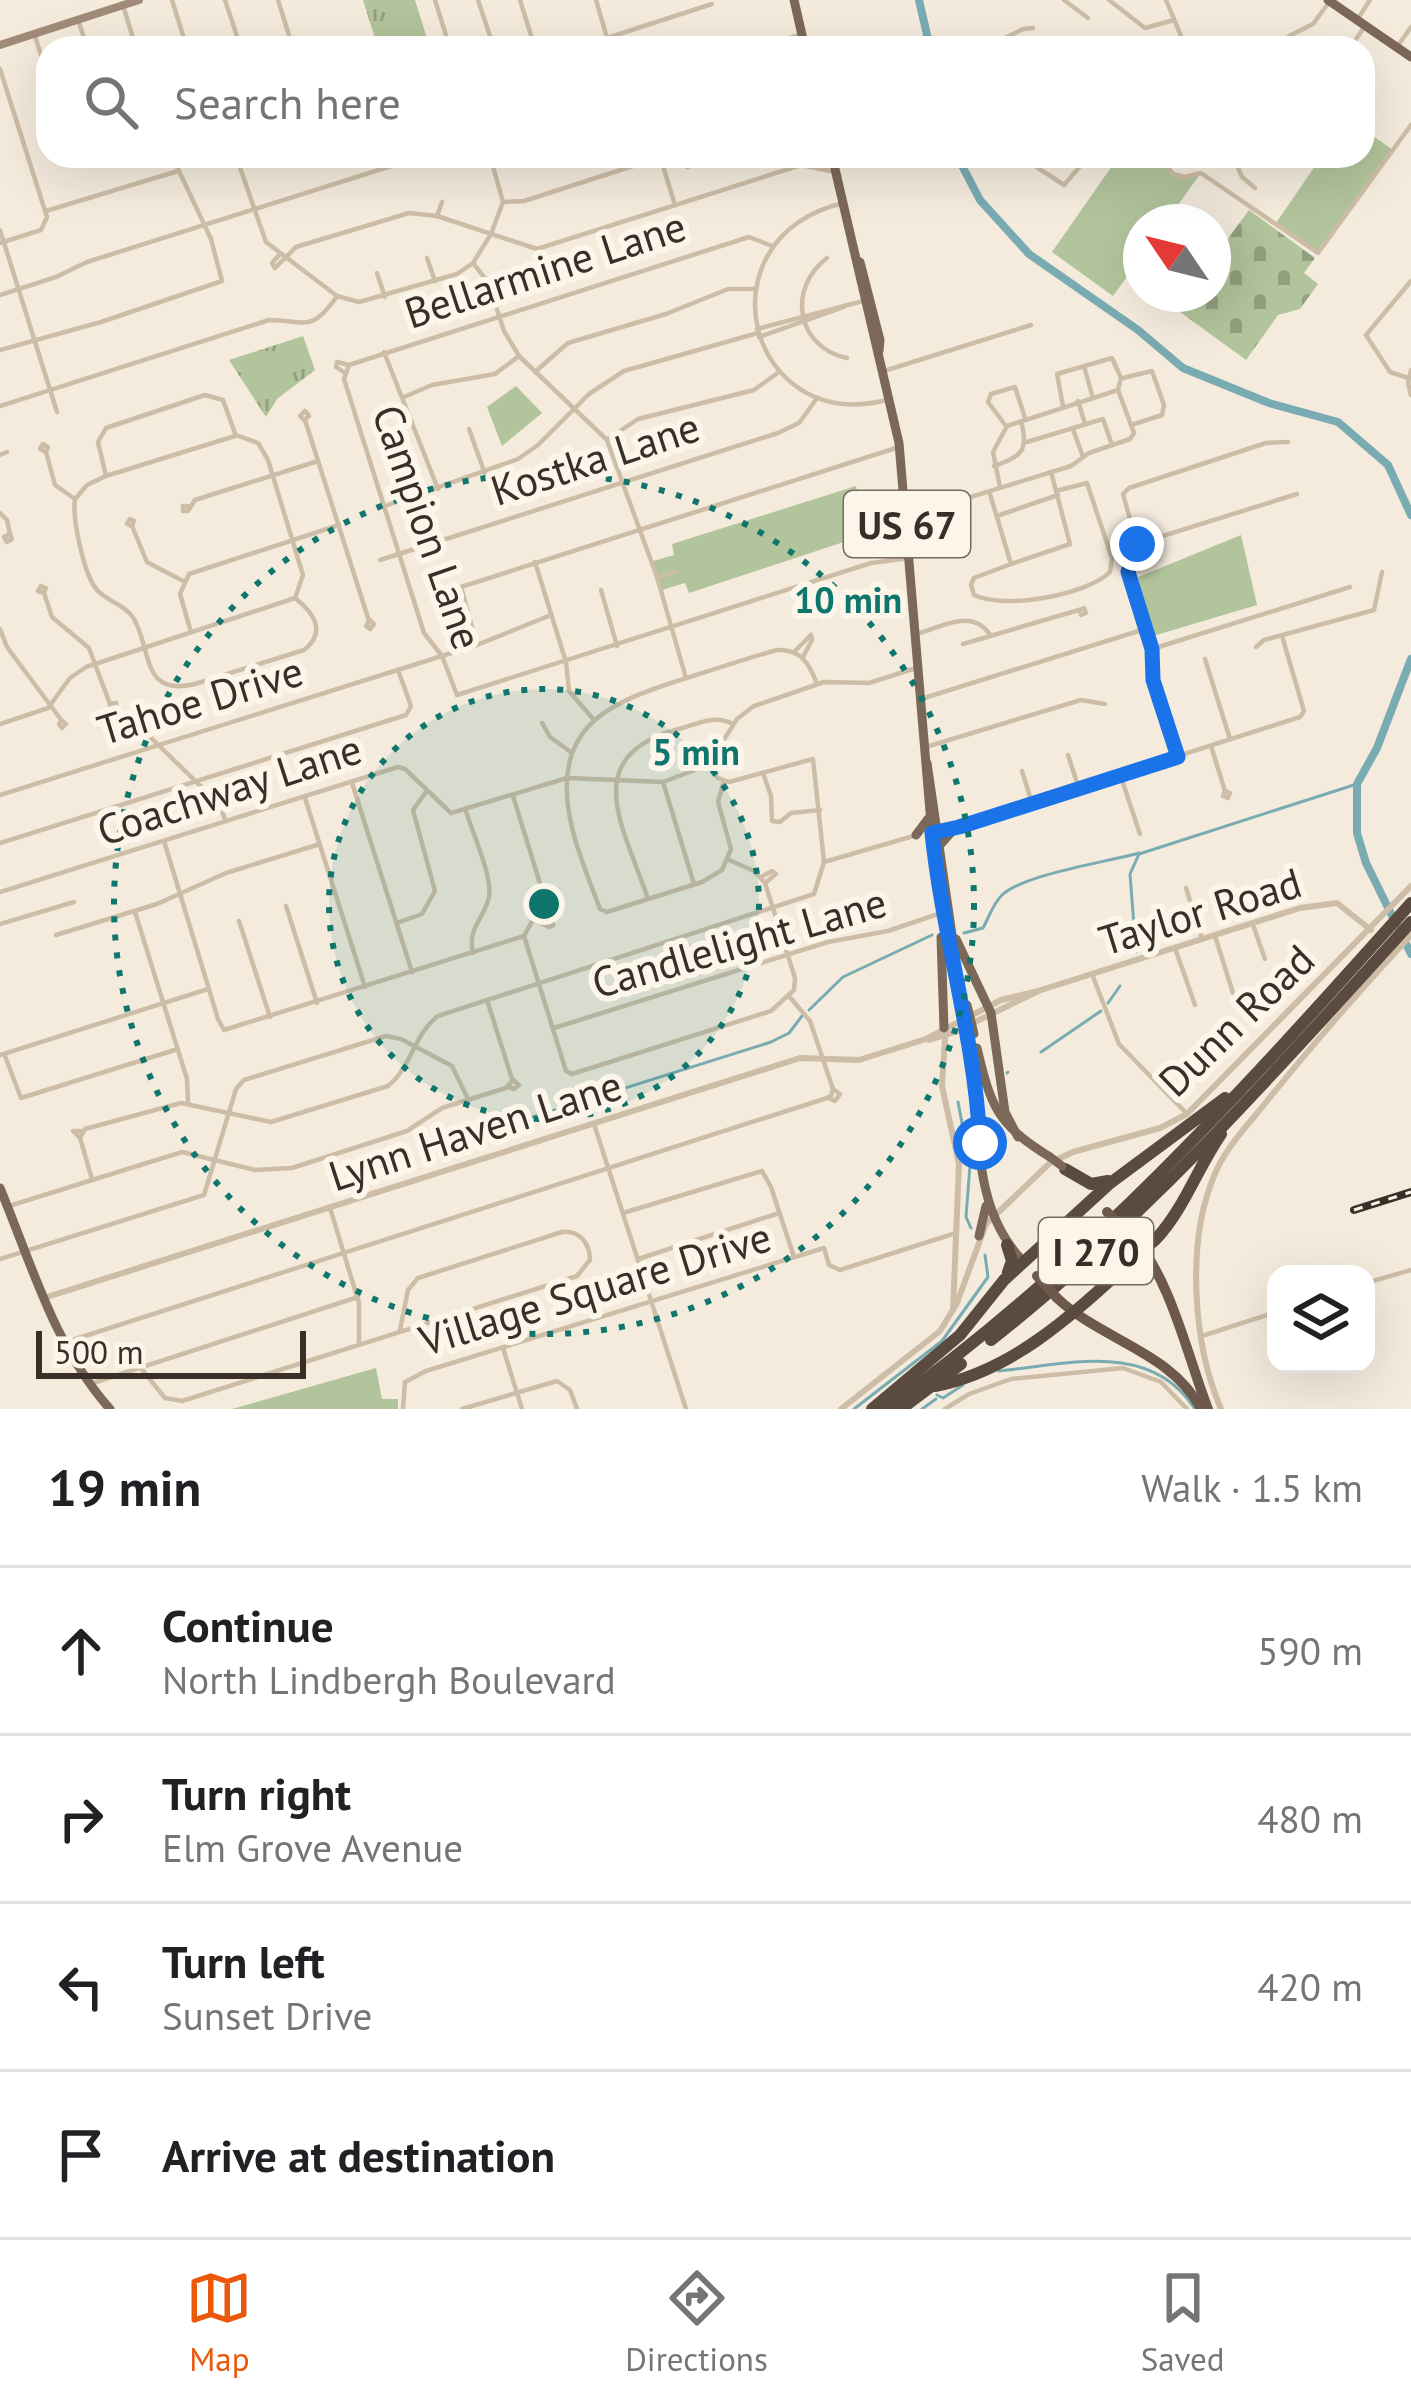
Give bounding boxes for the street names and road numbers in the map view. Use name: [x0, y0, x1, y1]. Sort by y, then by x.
street label: Bellarmine Lane: [397, 198, 693, 340]
street label: Campion Lane: [361, 398, 495, 656]
street label: Kostka Lane: [484, 398, 706, 518]
road number: US 67: [844, 491, 970, 557]
street label: Tahoe Drive: [91, 643, 309, 757]
street label: Coachway Lane: [90, 720, 368, 858]
street label: Taylor Road: [1092, 854, 1308, 968]
street label: Candlelight Lane: [585, 874, 893, 1010]
street label: Dunn Road: [1146, 932, 1326, 1108]
street label: Lynn Haven Lane: [322, 1057, 628, 1203]
street label: Village Square Drive: [412, 1208, 777, 1368]
road number: I 270: [1039, 1218, 1153, 1284]

